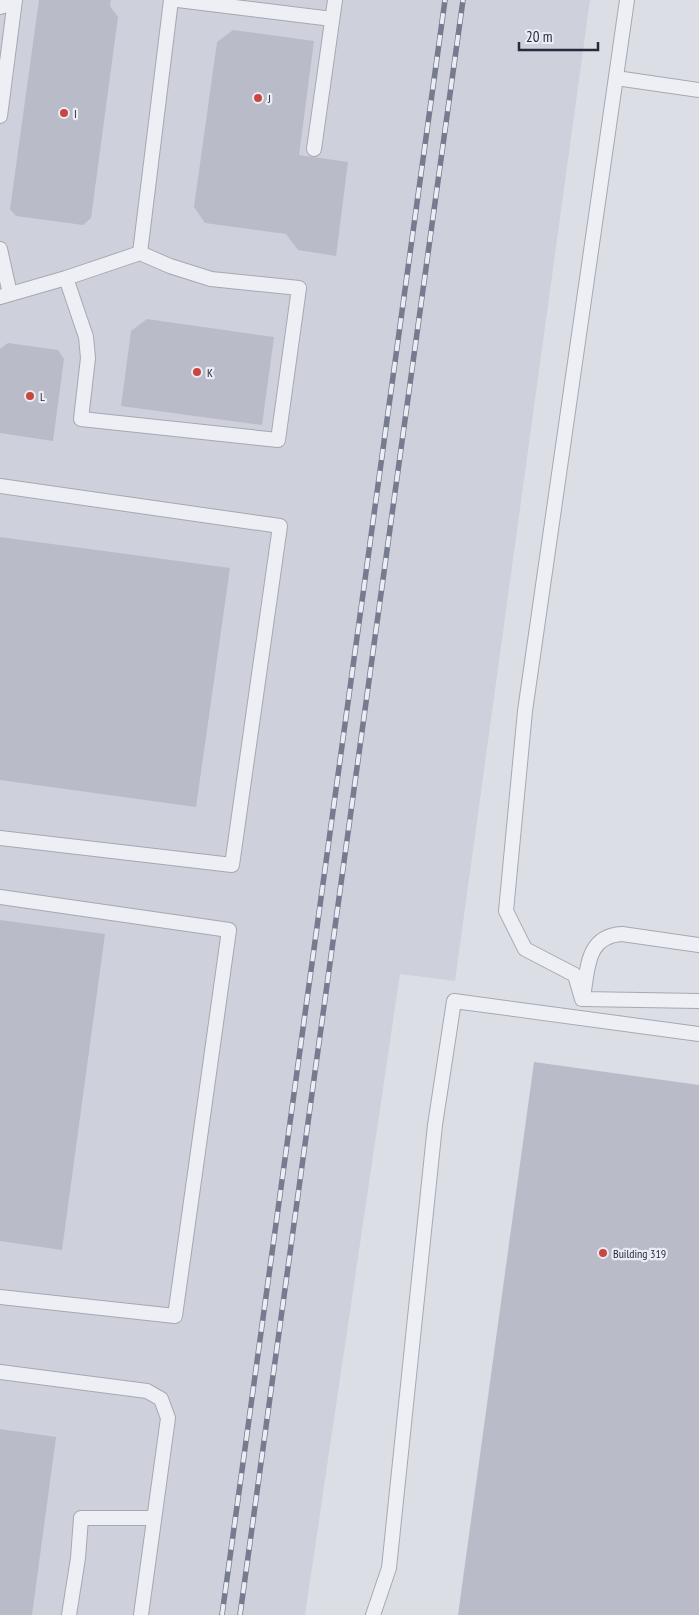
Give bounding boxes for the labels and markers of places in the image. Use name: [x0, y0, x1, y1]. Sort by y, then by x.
place label: J: [267, 91, 271, 106]
marker: J: [252, 92, 264, 104]
place label: I: [74, 106, 77, 121]
marker: I: [58, 107, 70, 119]
place label: K: [207, 365, 213, 380]
marker: K: [191, 366, 203, 378]
place label: L: [40, 389, 45, 404]
marker: L: [24, 390, 36, 402]
place label: Building 319: [613, 1246, 666, 1261]
marker: Building 319: [597, 1247, 609, 1259]

